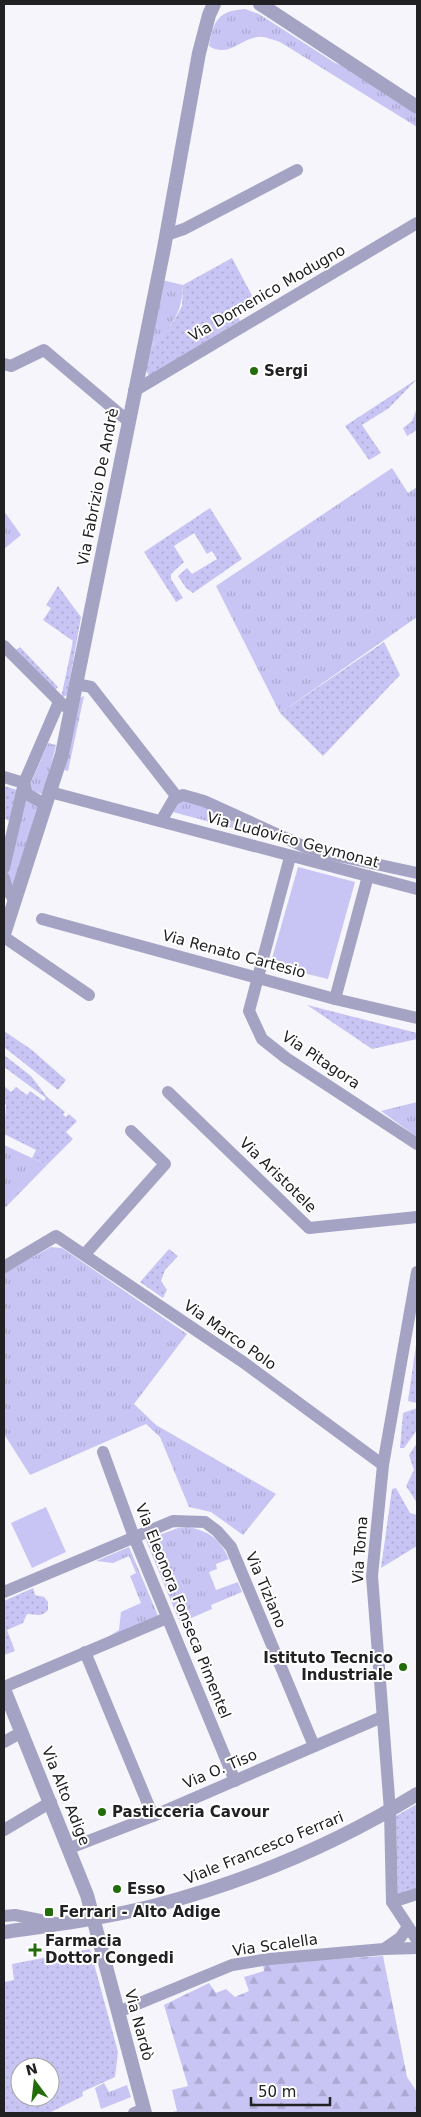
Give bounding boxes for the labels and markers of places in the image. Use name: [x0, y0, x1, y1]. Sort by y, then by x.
place label: Sergi: [264, 362, 308, 380]
marker: Sergi: [248, 365, 260, 377]
place label: Istituto Tecnico Industriale: [263, 1649, 393, 1684]
marker: Istituto Tecnico Industriale: [397, 1661, 409, 1673]
place label: Pasticceria Cavour: [112, 1803, 270, 1821]
marker: Pasticceria Cavour: [96, 1806, 108, 1818]
place label: Esso: [127, 1880, 165, 1898]
marker: Esso: [111, 1883, 123, 1895]
place label: Ferrari - Alto Adige: [59, 1903, 221, 1921]
marker: Ferrari - Alto Adige: [43, 1906, 55, 1918]
place label: Farmacia Dottor Congedi: [45, 1932, 174, 1967]
marker: Farmacia Dottor Congedi: [29, 1944, 41, 1956]

